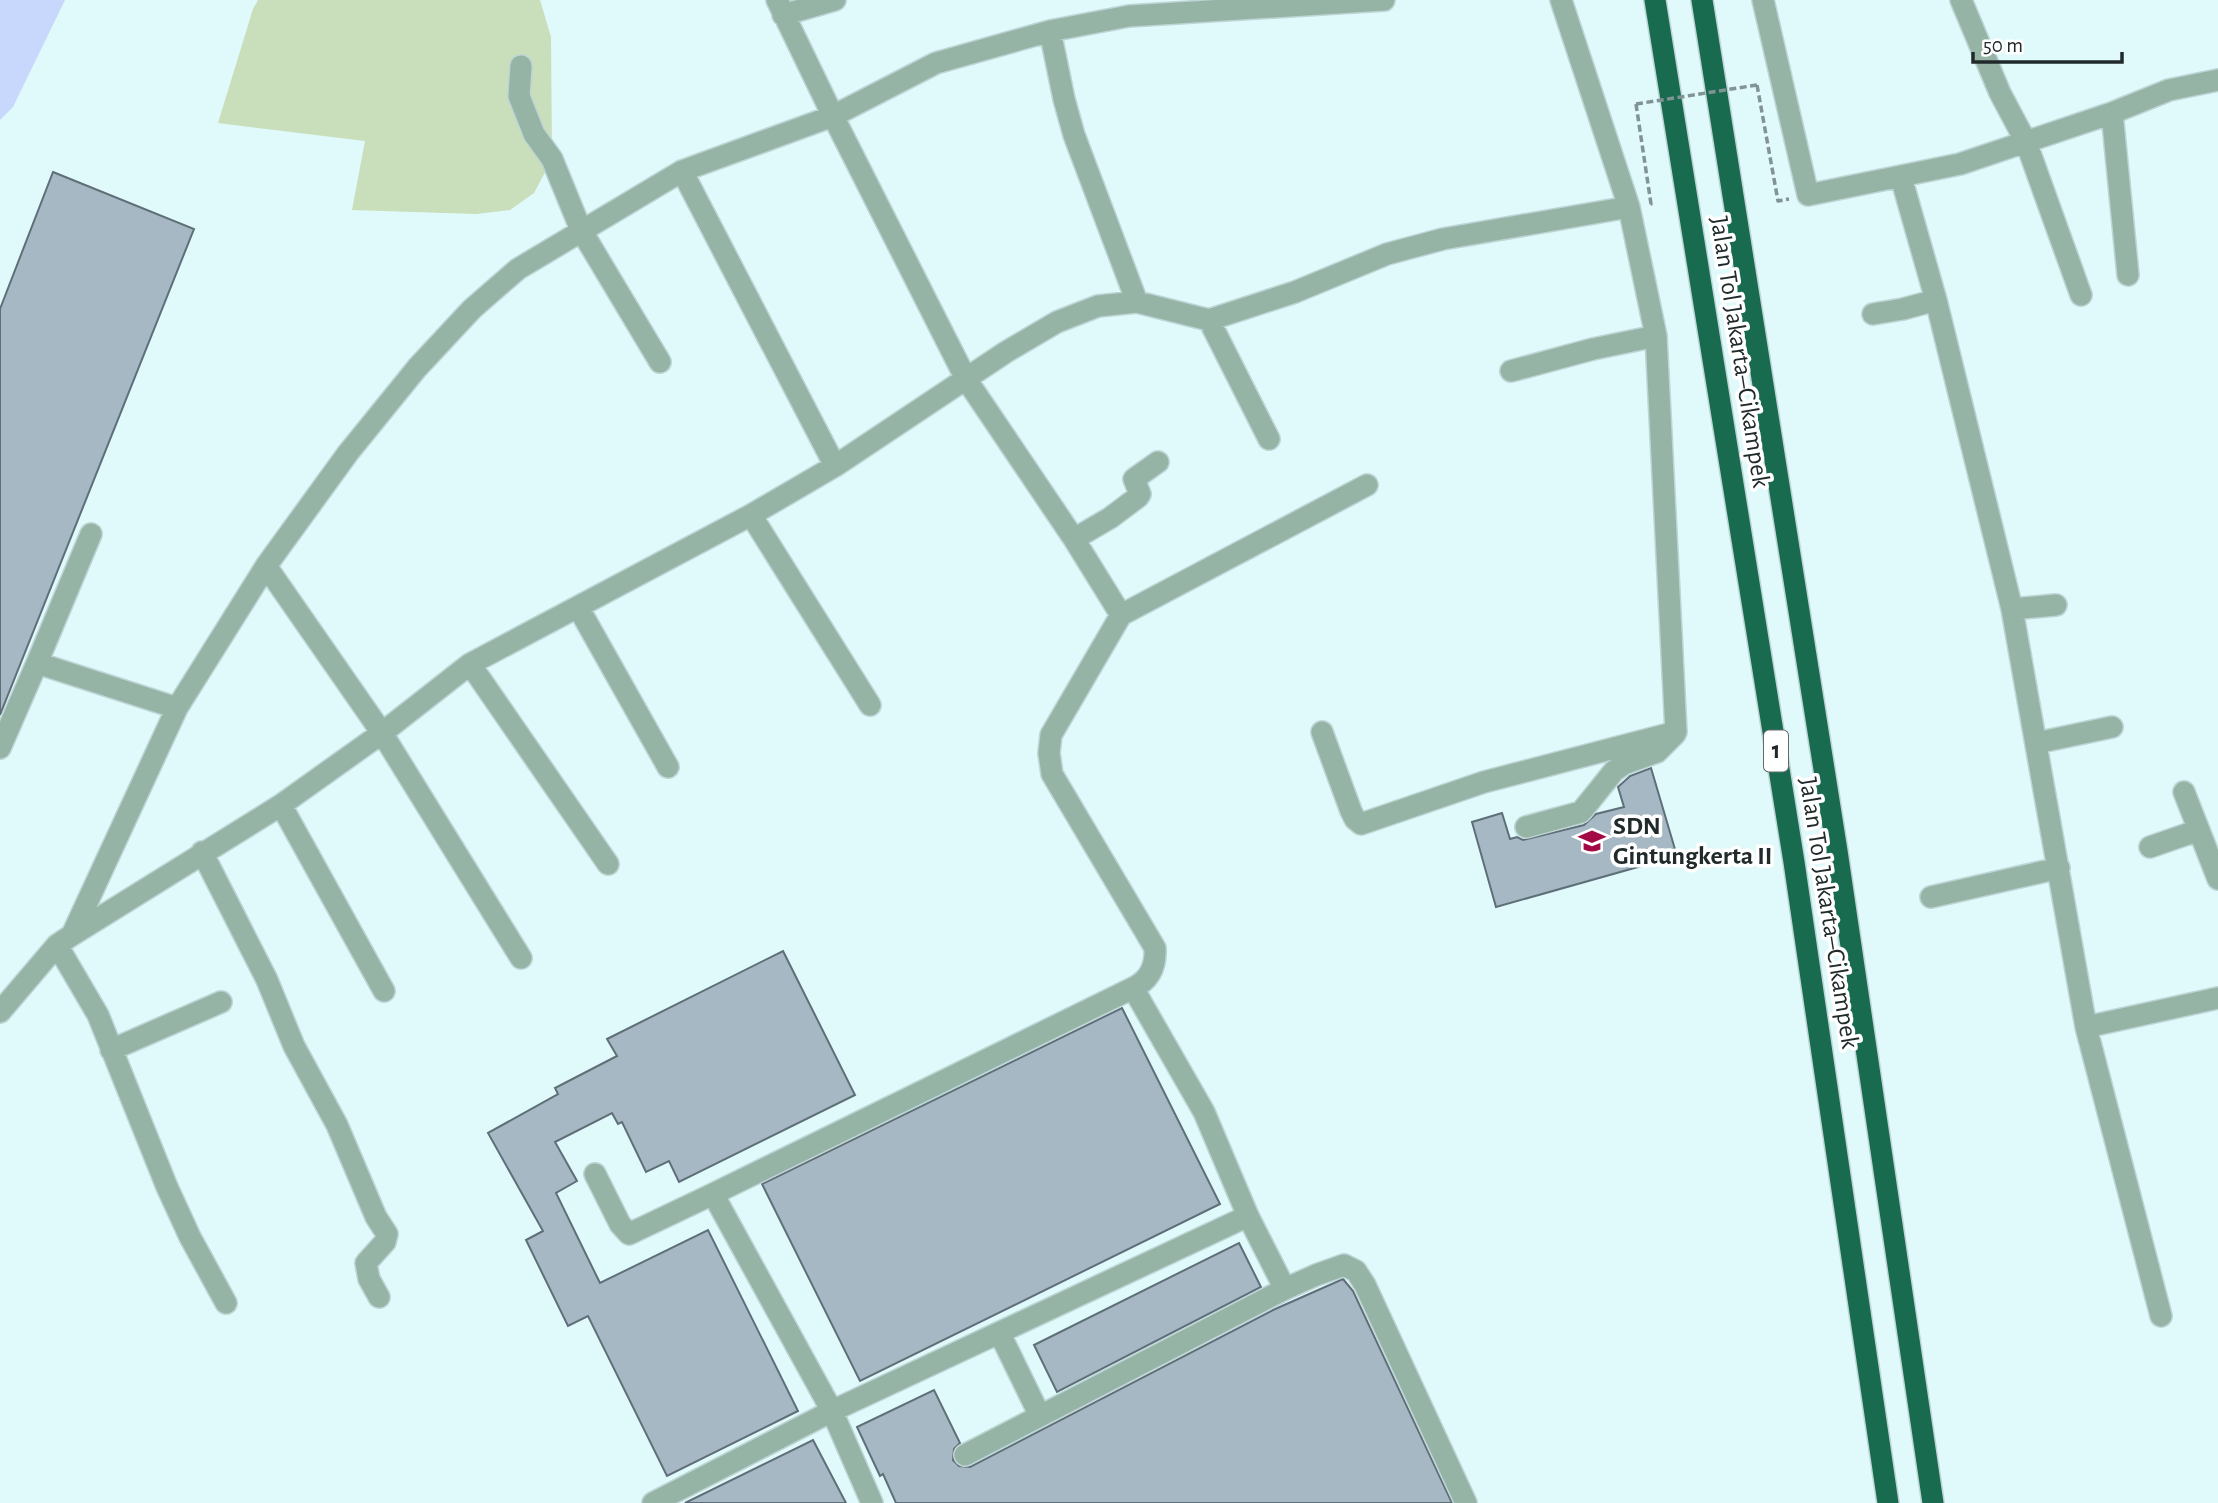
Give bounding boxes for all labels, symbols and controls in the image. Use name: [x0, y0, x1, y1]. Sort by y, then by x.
scale bar: [1973, 21, 2122, 65]
text: 50 m: [1983, 35, 2023, 56]
street label: Jalan Tol Jakarta–Cikampek: [1706, 214, 1774, 490]
road number: 1: [1764, 730, 1788, 772]
street label: Jalan Tol Jakarta–Cikampek: [1795, 775, 1863, 1051]
place label: SDN Gintungkerta II: [1613, 813, 1772, 869]
school or university icon: SDN Gintungkerta II: [1577, 826, 1607, 856]

